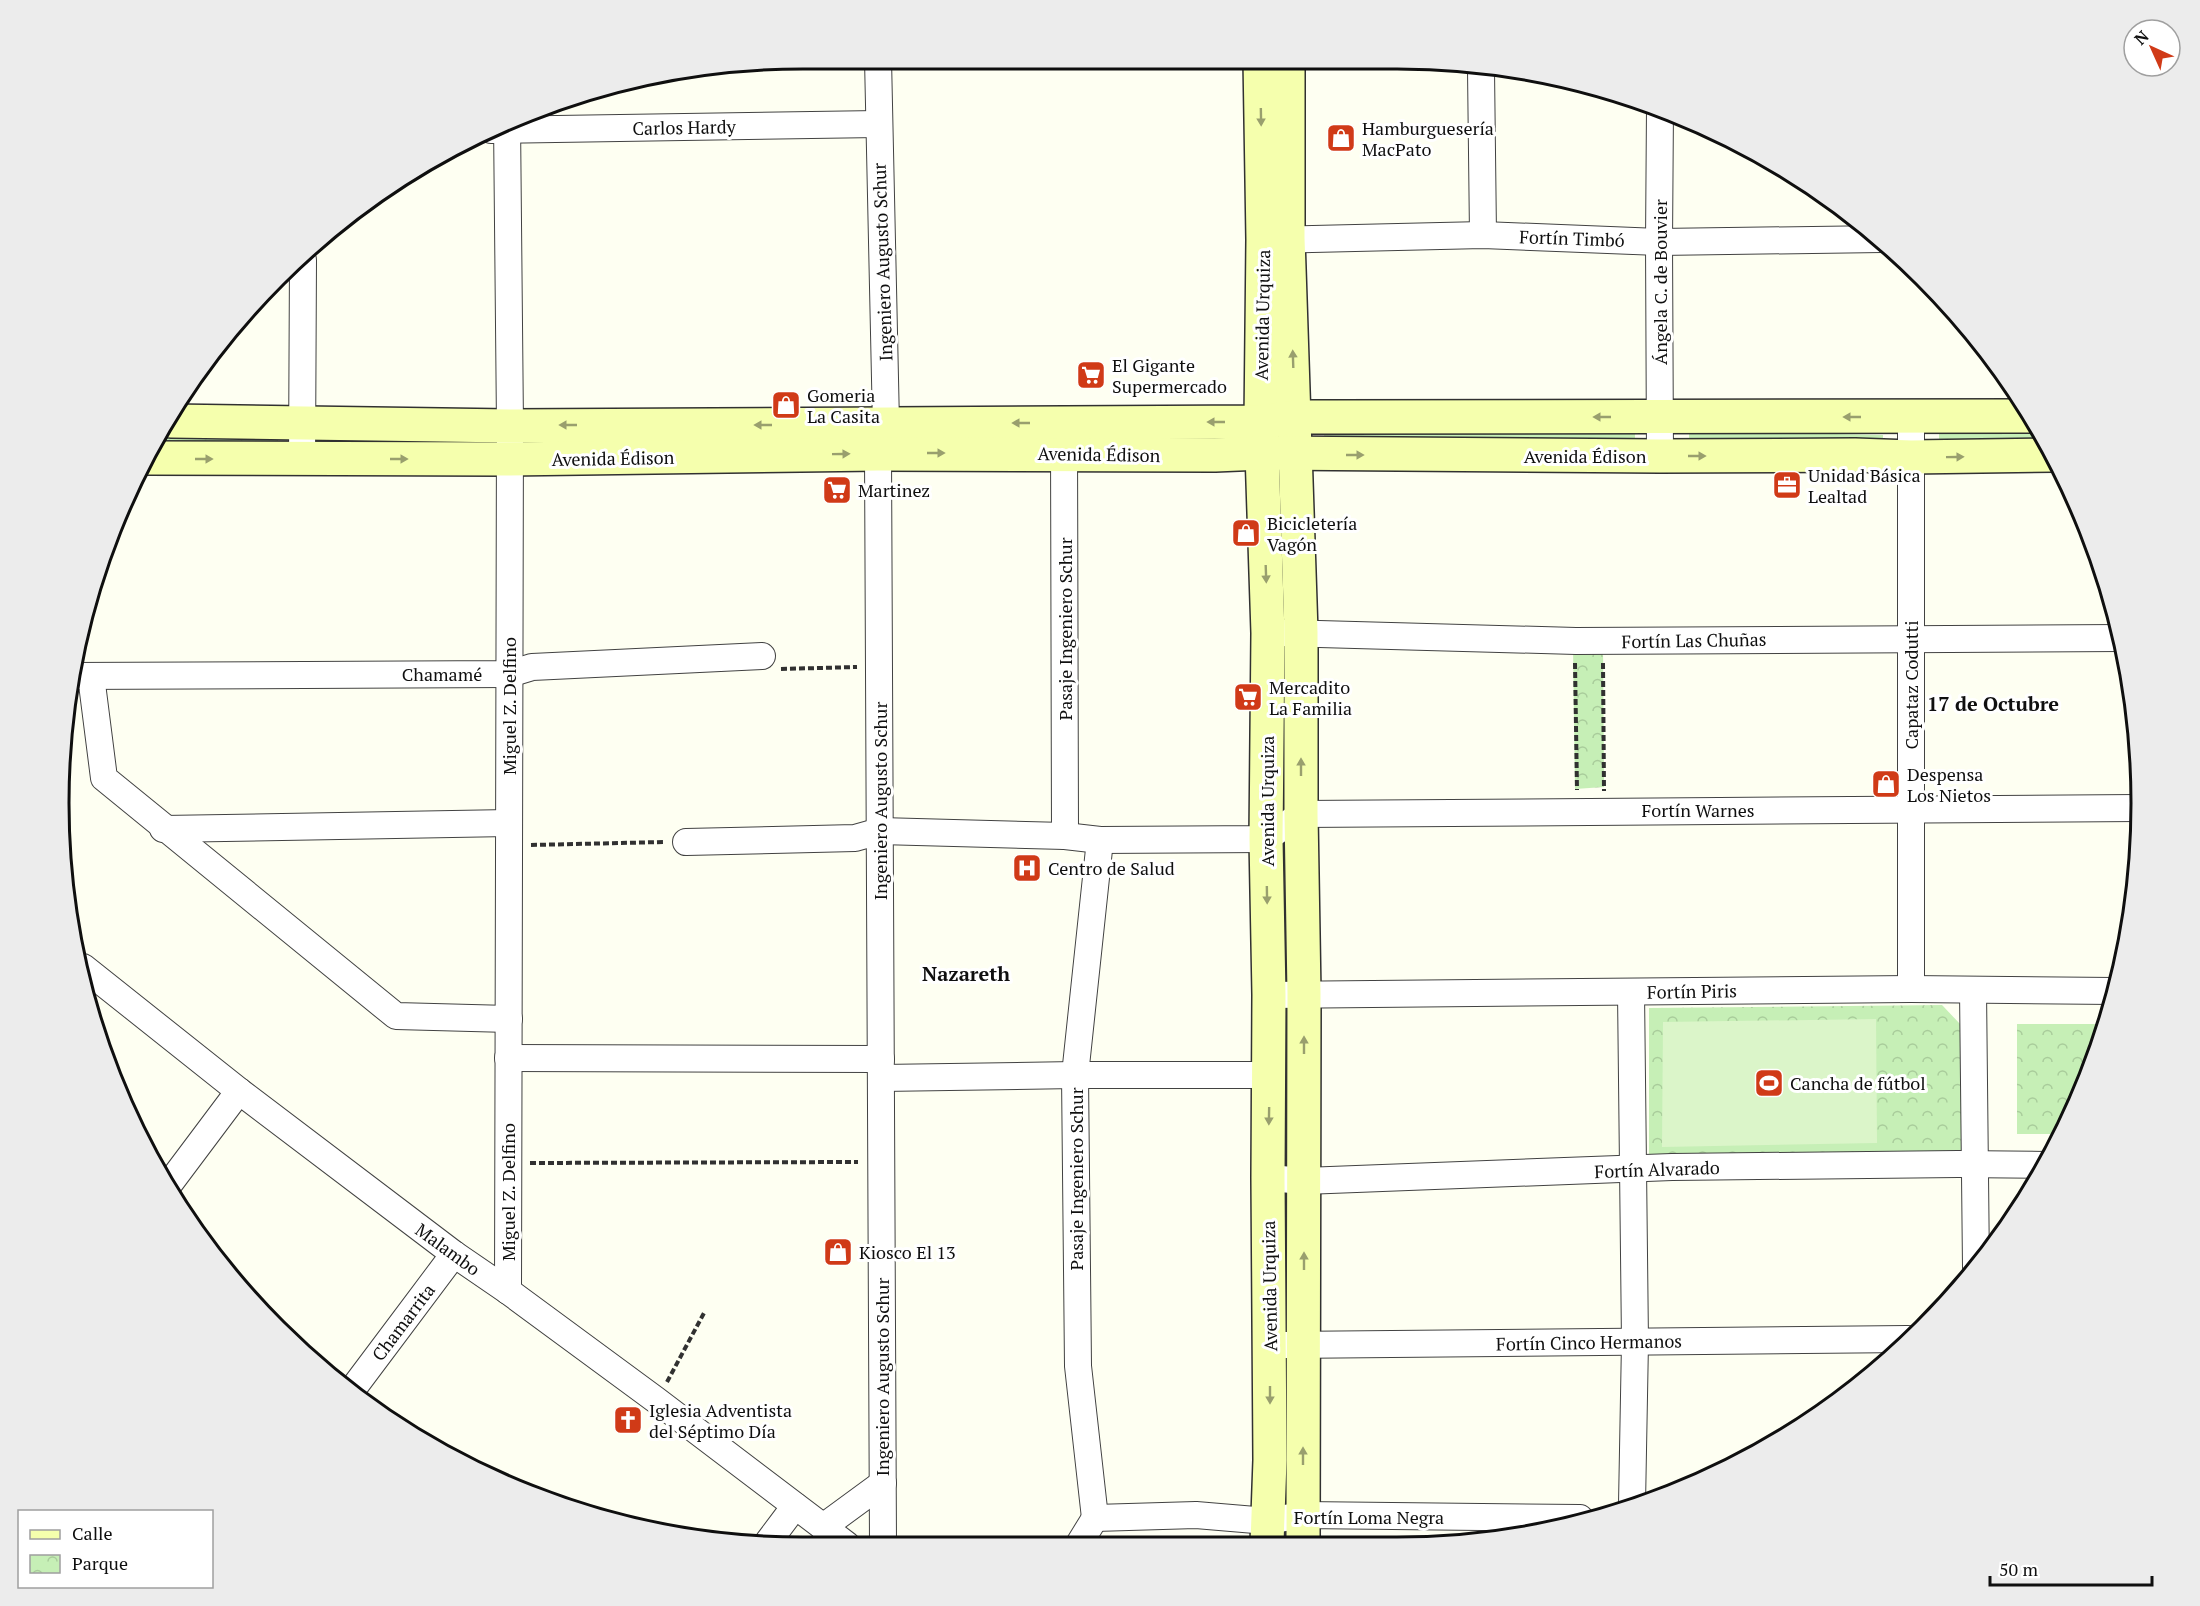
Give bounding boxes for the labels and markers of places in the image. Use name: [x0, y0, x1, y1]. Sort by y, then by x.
place label: Hamburguesería MacPato: [1362, 116, 1494, 161]
shop icon: Hamburguesería MacPato: [1325, 122, 1357, 154]
place label: El Gigante Supermercado: [1112, 353, 1227, 398]
supermarket icon: El Gigante Supermercado: [1075, 359, 1107, 391]
place label: Gomeria La Casita: [807, 383, 880, 428]
shop icon: Gomeria La Casita: [770, 389, 802, 421]
place label: Unidad Básica Lealtad: [1808, 463, 1921, 508]
office icon: Unidad Básica Lealtad: [1771, 469, 1803, 501]
supermarket icon: Martinez: [821, 474, 853, 506]
place label: Martinez: [858, 478, 930, 502]
place label: Bicicletería Vagón: [1267, 511, 1357, 556]
shop icon: Bicicletería Vagón: [1230, 517, 1262, 549]
place label: Mercadito La Familia: [1269, 675, 1352, 720]
supermarket icon: Mercadito La Familia: [1232, 681, 1264, 713]
place label: Despensa Los Nietos: [1907, 762, 1991, 807]
shop icon: Despensa Los Nietos: [1870, 768, 1902, 800]
hospital icon: Centro de Salud: [1011, 852, 1043, 884]
place label: Centro de Salud: [1048, 856, 1175, 880]
sports icon: Cancha de fútbol: [1753, 1067, 1785, 1099]
place label: Cancha de fútbol: [1790, 1071, 1926, 1095]
shop icon: Kiosco El 13: [822, 1236, 854, 1268]
place label: Kiosco El 13: [859, 1240, 956, 1264]
place label: Iglesia Adventista del Séptimo Día: [649, 1398, 792, 1443]
church icon: Iglesia Adventista del Séptimo Día: [612, 1404, 644, 1436]

